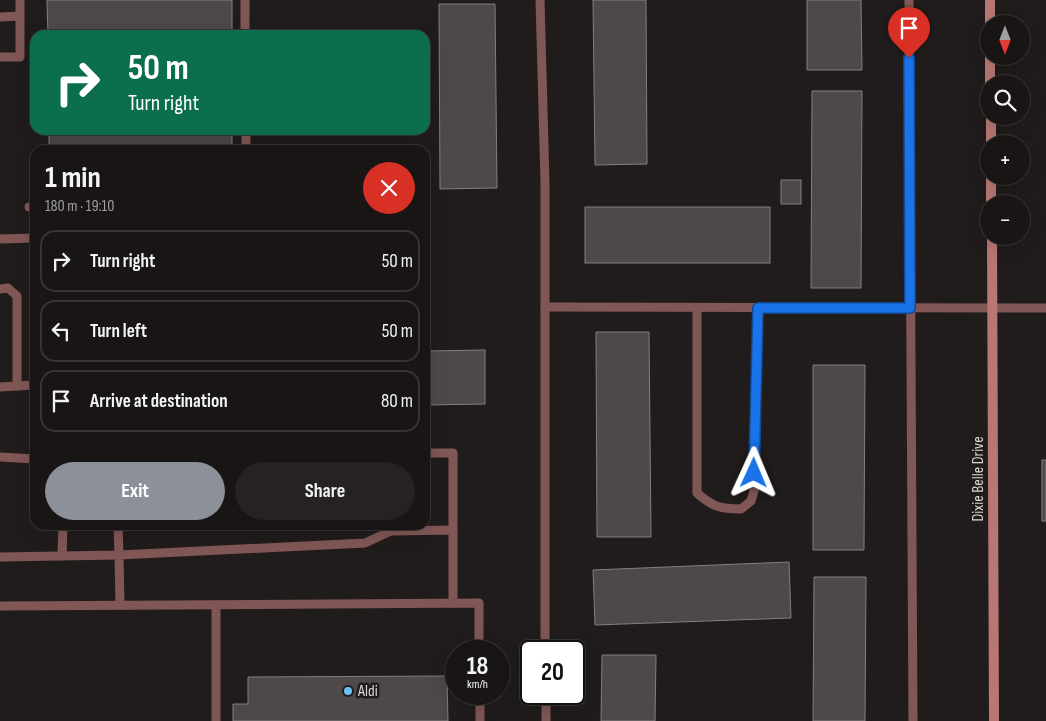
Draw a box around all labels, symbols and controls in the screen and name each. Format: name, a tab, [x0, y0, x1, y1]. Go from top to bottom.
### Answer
pin	[888, 7, 930, 58]
icon: arrive	[895, 14, 923, 42]
north arrow	[980, 15, 1030, 65]
map controls	[980, 15, 1030, 245]
text: 50 m	[128, 47, 189, 90]
icon: right	[45, 50, 110, 115]
button: search	[980, 75, 1030, 125]
text: Turn right	[128, 90, 199, 117]
button: +	[980, 135, 1030, 185]
text: 1 min	[45, 160, 101, 196]
button: close	[363, 162, 415, 214]
button: −	[980, 195, 1030, 245]
text: 180 m · 19:10	[45, 197, 114, 216]
icon: right	[47, 247, 75, 275]
text: Turn right	[90, 250, 155, 273]
text: 50 m	[382, 250, 413, 273]
icon: left	[47, 317, 75, 345]
text: Turn left	[90, 320, 147, 343]
text: 50 m	[382, 320, 413, 343]
icon: arrive	[47, 387, 75, 415]
text: Arrive at destination	[90, 390, 228, 413]
text: 80 m	[381, 390, 413, 413]
street label: Dixie Belle Drive	[969, 436, 988, 522]
position arrow	[727, 446, 779, 498]
button: Exit	[45, 462, 225, 520]
button: Share	[235, 462, 415, 520]
speed limit sign: 20	[520, 640, 585, 705]
text: 18	[467, 651, 488, 682]
text: km/h	[467, 677, 488, 692]
place label: Aldi	[357, 682, 378, 701]
marker: Aldi	[342, 685, 354, 697]

